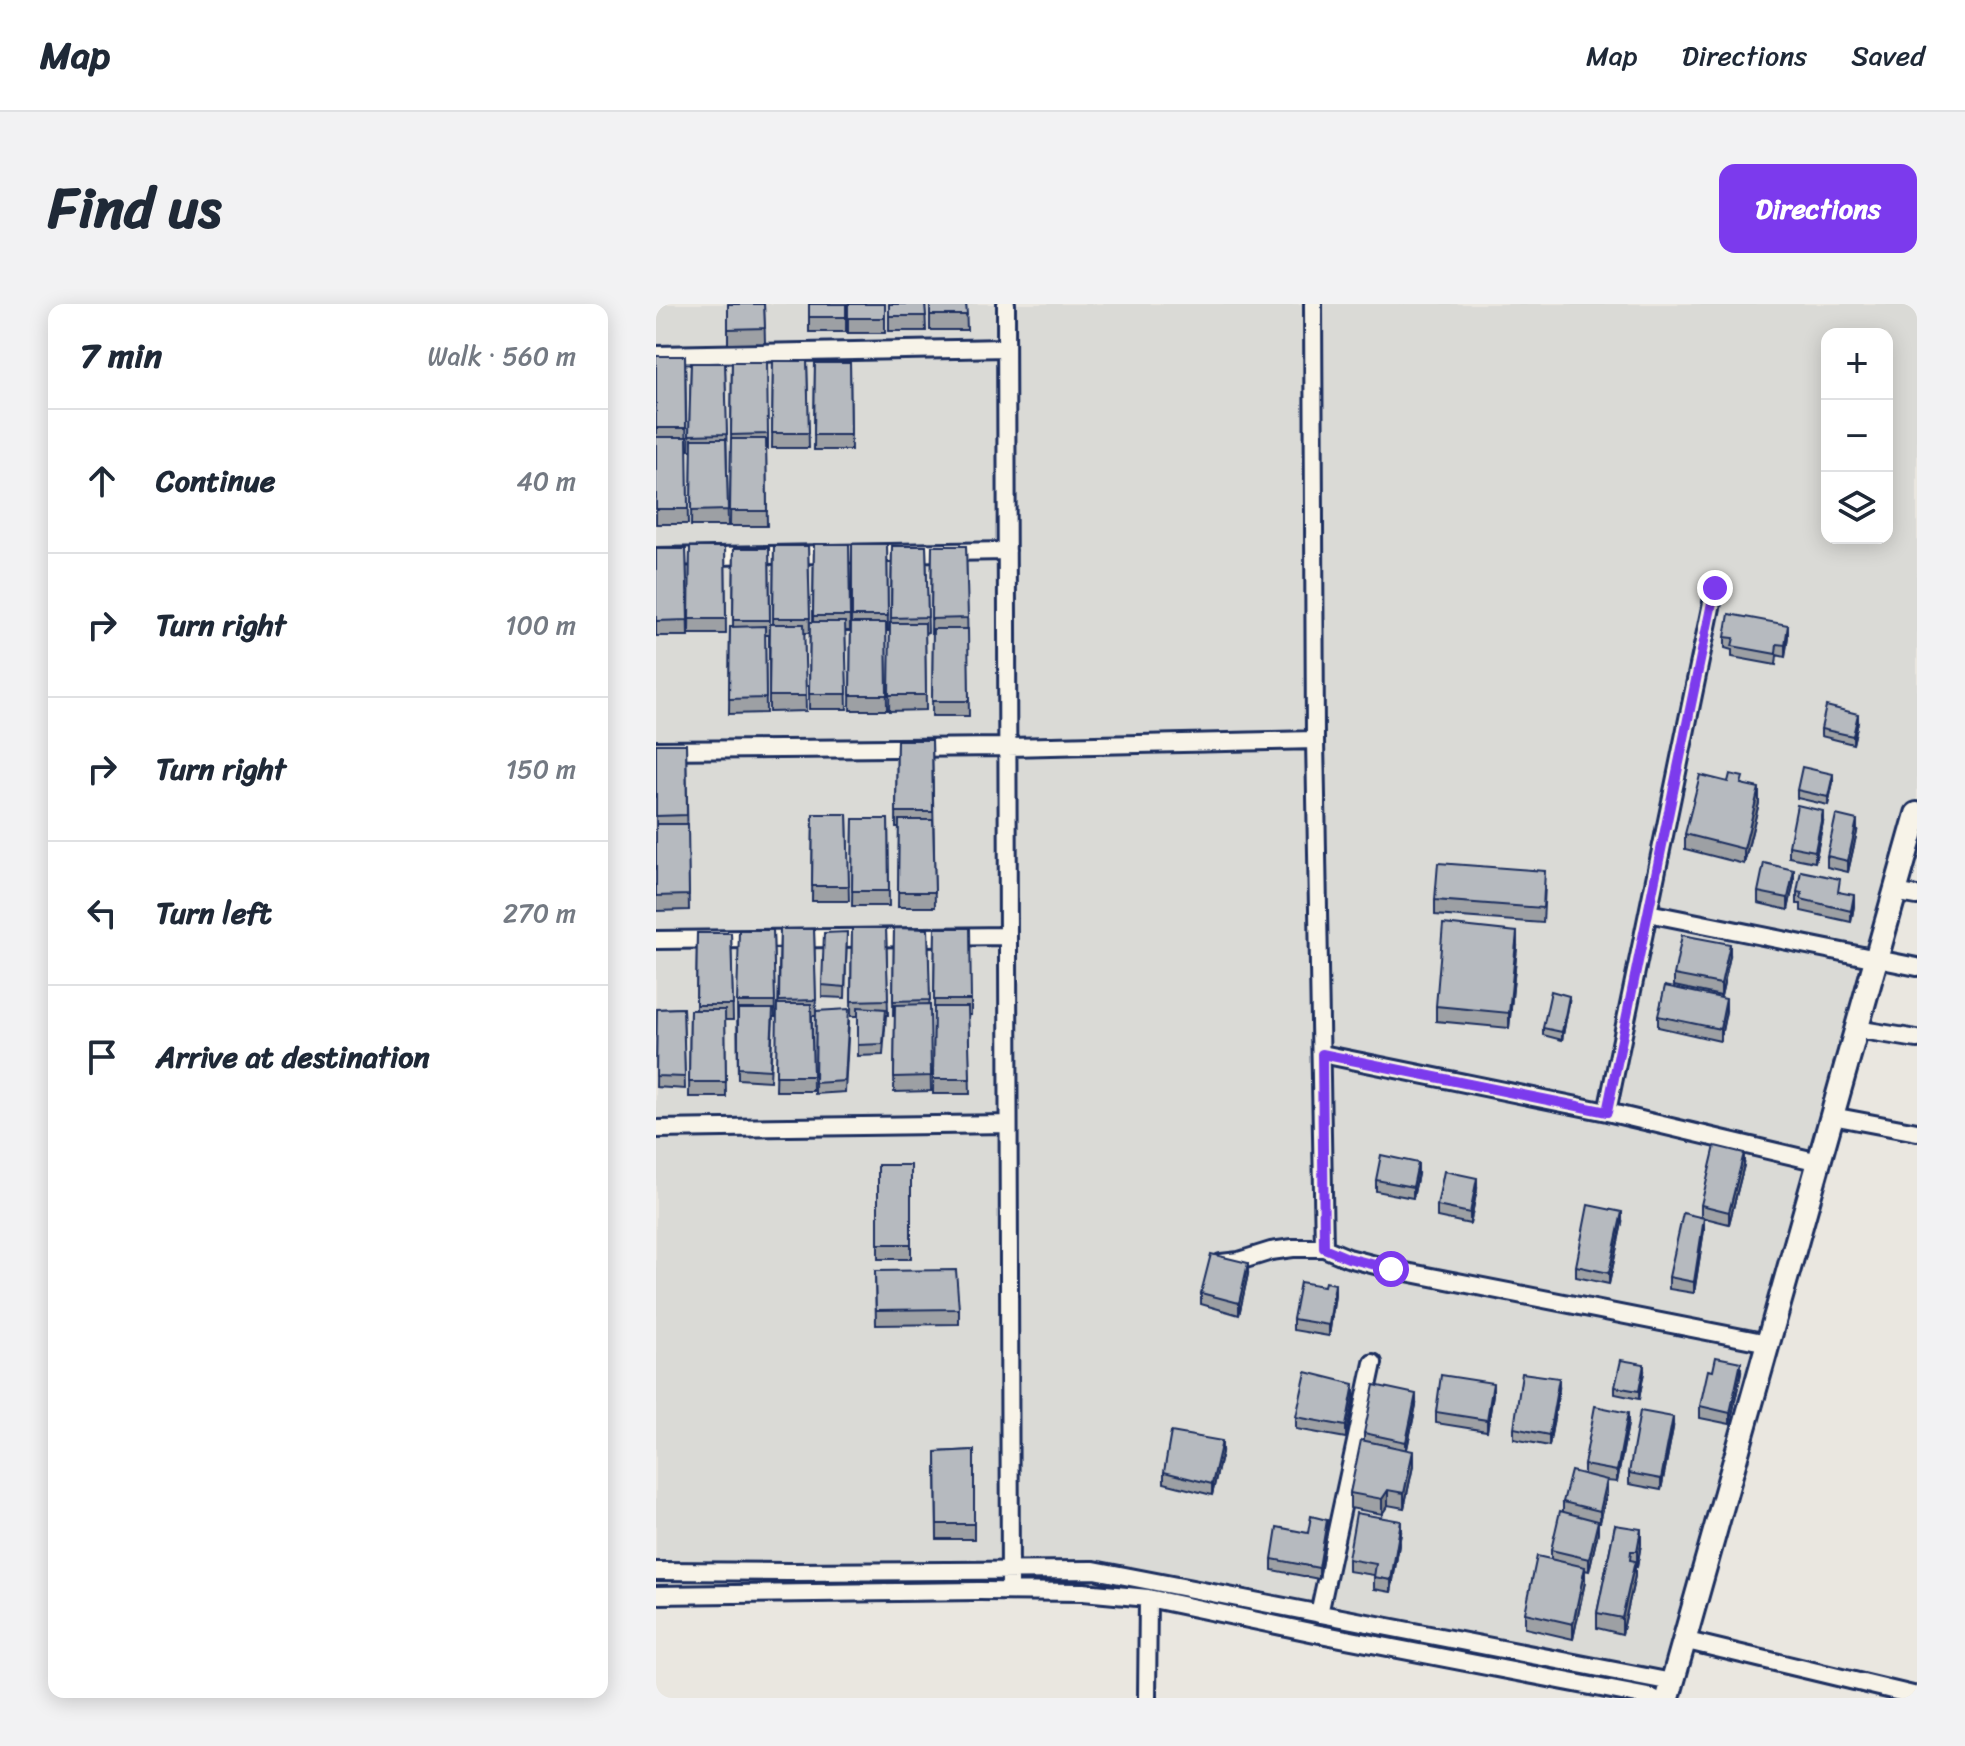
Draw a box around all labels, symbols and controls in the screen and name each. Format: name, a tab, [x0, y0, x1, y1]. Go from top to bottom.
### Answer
text: Map	[40, 22, 110, 89]
text: Map	[1586, 31, 1638, 80]
text: Directions	[1682, 31, 1807, 80]
text: Saved	[1851, 31, 1925, 80]
text: Find us	[48, 159, 221, 258]
button: Directions	[1719, 164, 1917, 253]
text: 7 min	[80, 326, 162, 386]
map controls	[1821, 328, 1893, 544]
button: +	[1821, 328, 1893, 400]
text: Walk · 560 m	[427, 333, 576, 379]
button: −	[1821, 400, 1893, 472]
text: Continue	[156, 454, 275, 508]
text: 40 m	[517, 458, 576, 504]
icon: ahead	[80, 459, 124, 503]
button: layers	[1821, 472, 1893, 544]
route end	[1697, 570, 1733, 606]
text: Turn right	[156, 598, 286, 652]
text: 100 m	[505, 602, 576, 648]
icon: right	[80, 603, 124, 647]
text: Turn right	[156, 742, 286, 796]
text: 150 m	[506, 746, 576, 792]
icon: right	[80, 747, 124, 791]
text: Turn left	[156, 886, 272, 940]
text: 270 m	[503, 890, 576, 936]
icon: left	[80, 891, 124, 935]
text: Arrive at destination	[156, 1030, 430, 1084]
icon: arrive	[80, 1035, 124, 1079]
route start	[1373, 1251, 1409, 1287]

